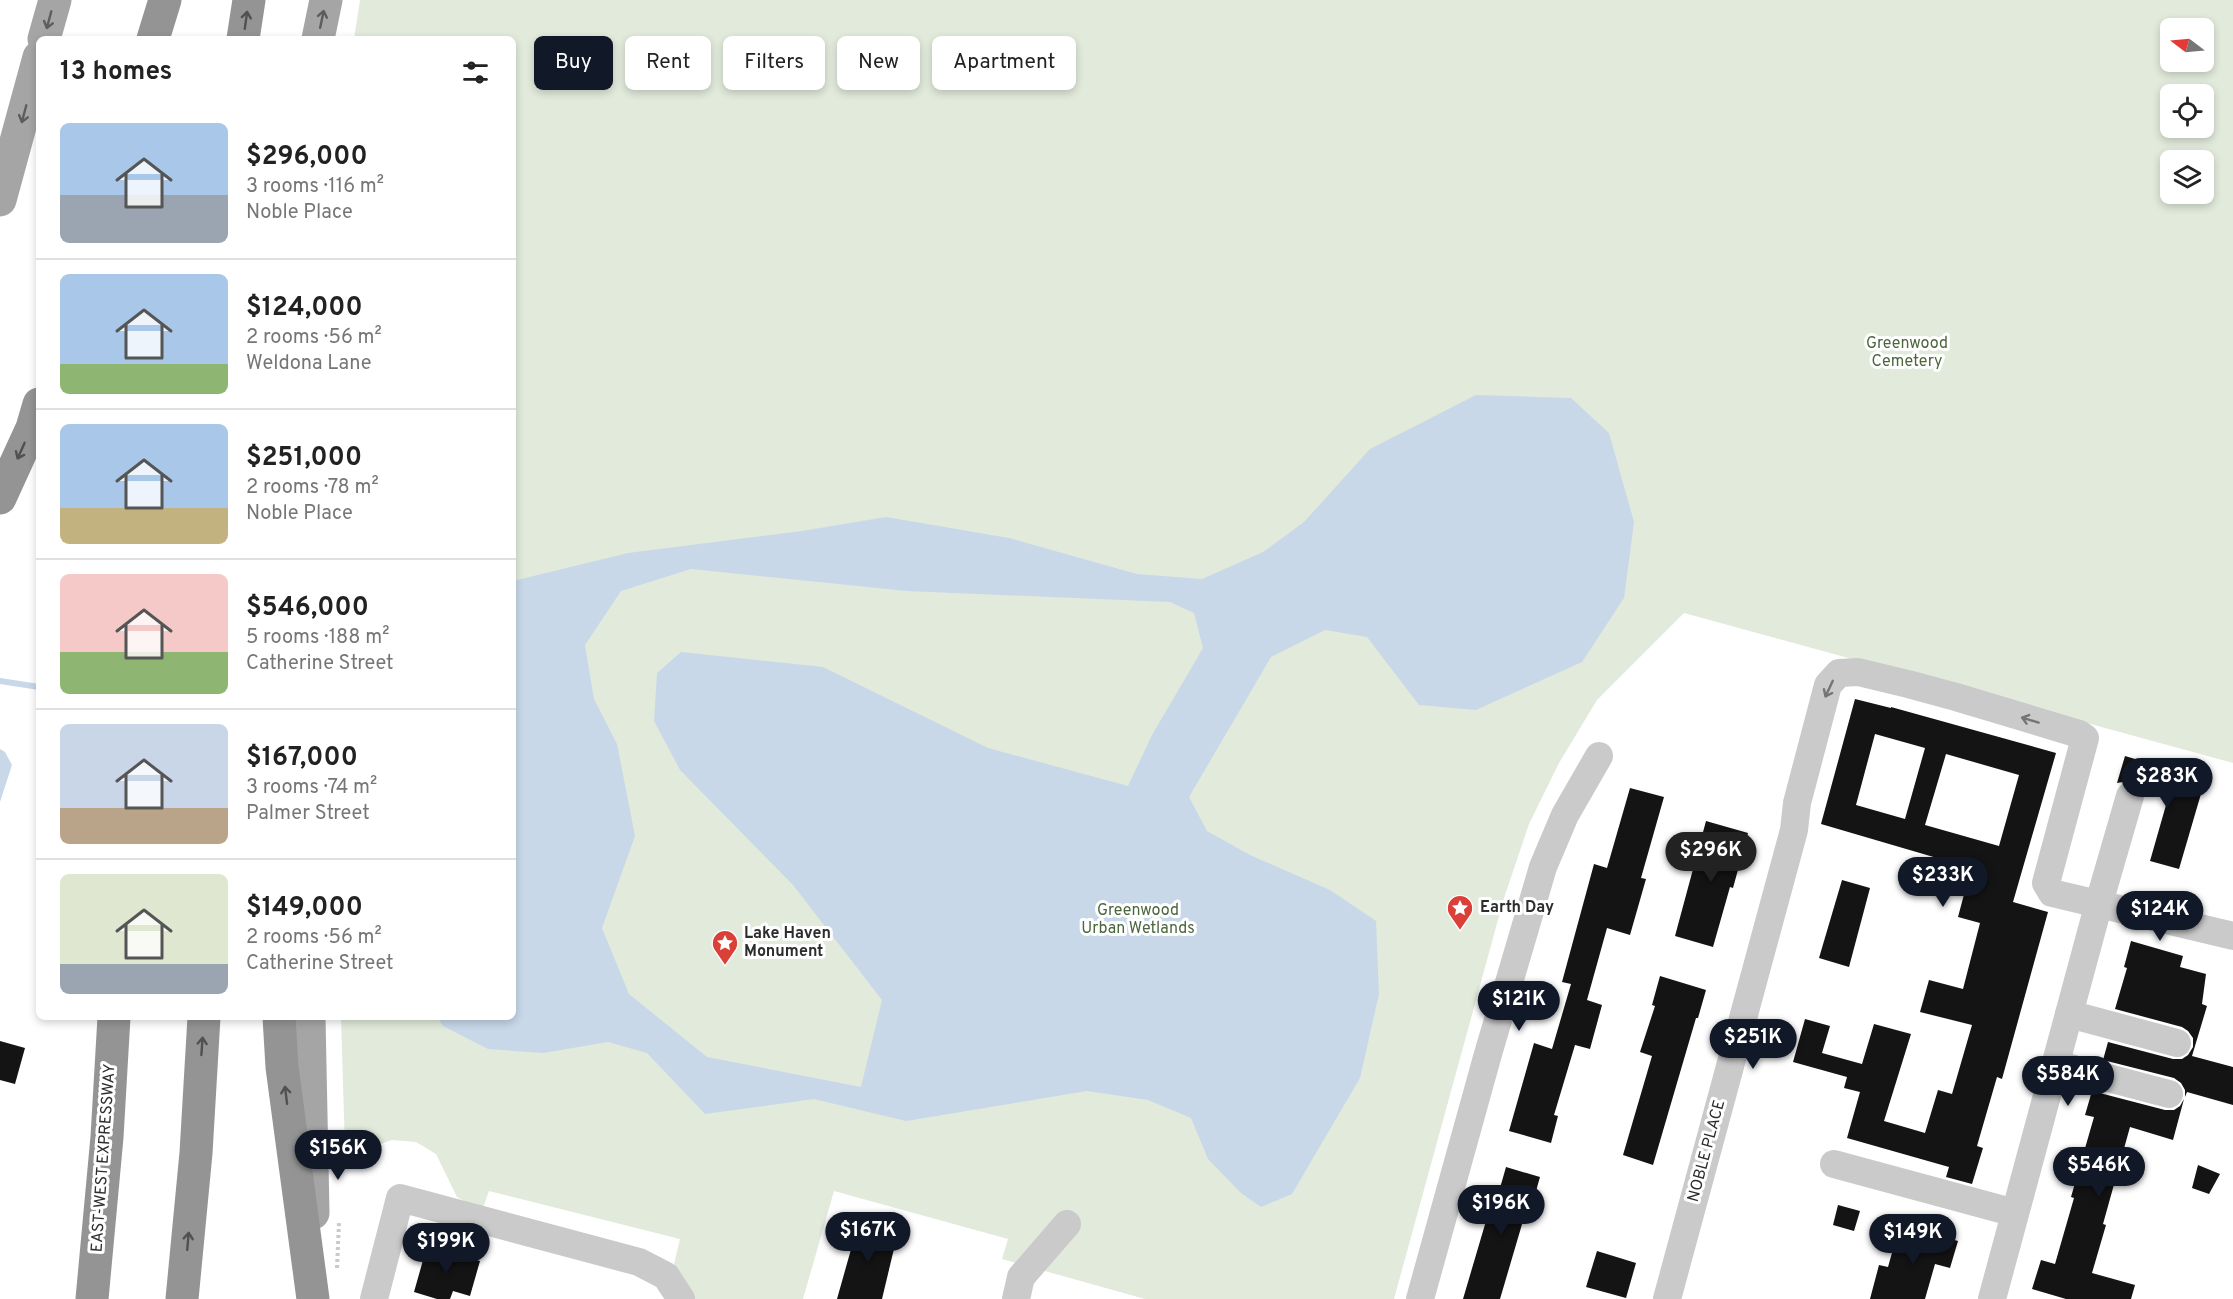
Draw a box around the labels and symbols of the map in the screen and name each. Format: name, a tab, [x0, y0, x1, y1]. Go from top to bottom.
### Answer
one-way arrow	[43, 10, 55, 29]
one-way arrow	[241, 10, 252, 30]
one-way arrow	[317, 10, 328, 30]
north arrow	[2160, 18, 2214, 72]
one-way arrow	[17, 104, 29, 123]
park label: Greenwood Cemetery	[1866, 334, 1948, 372]
one-way arrow	[15, 442, 26, 460]
one-way arrow	[1823, 679, 1835, 697]
one-way arrow	[2021, 713, 2040, 724]
pin: $283K	[2125, 758, 2209, 809]
pin: $296K	[1669, 832, 1753, 883]
pin: $233K	[1901, 857, 1985, 908]
pin: $124K	[2118, 891, 2202, 942]
place icon: Earth Day	[1445, 893, 1475, 931]
place label: Earth Day	[1480, 898, 1554, 918]
park label: Greenwood Urban Wetlands	[1081, 901, 1195, 939]
place label: Lake Haven Monument	[744, 924, 831, 962]
place icon: Lake Haven Monument	[710, 928, 740, 966]
pin: $121K	[1477, 981, 1561, 1032]
pin: $251K	[1711, 1019, 1795, 1070]
one-way arrow	[197, 1037, 208, 1057]
pin: $584K	[2026, 1056, 2110, 1107]
street label: EAST-WEST EXPRESSWAY	[87, 1063, 121, 1253]
one-way arrow	[280, 1086, 291, 1106]
street label: NOBLE PLACE	[1684, 1098, 1730, 1204]
pin: $156K	[296, 1130, 380, 1181]
pin: $546K	[2057, 1147, 2141, 1198]
pin: $196K	[1459, 1185, 1543, 1236]
pin: $167K	[826, 1212, 910, 1263]
pin: $149K	[1871, 1214, 1955, 1265]
pin: $199K	[404, 1223, 488, 1274]
one-way arrow	[183, 1231, 194, 1251]

